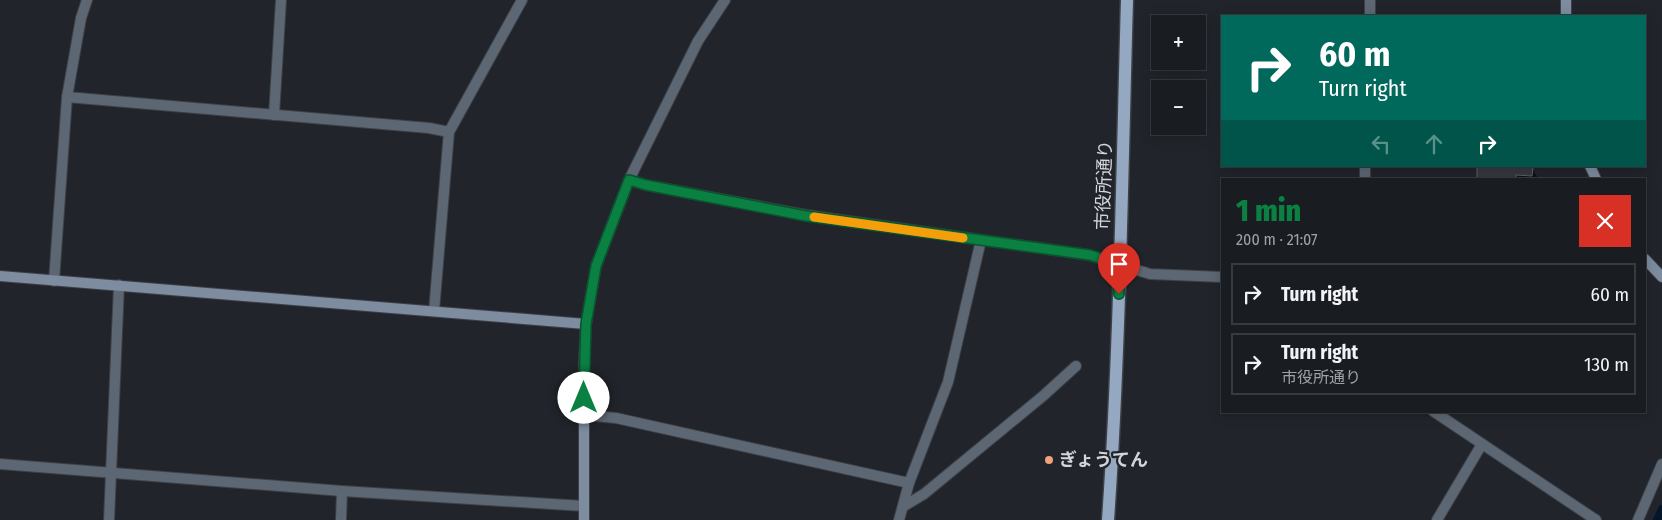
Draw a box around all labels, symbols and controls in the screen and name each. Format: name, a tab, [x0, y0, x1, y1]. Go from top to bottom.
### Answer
map controls	[1151, 15, 1206, 135]
button: +	[1151, 15, 1206, 70]
text: 60 m	[1319, 33, 1390, 75]
icon: right	[1236, 35, 1301, 100]
text: Turn right	[1319, 75, 1407, 102]
button: −	[1151, 80, 1206, 135]
icon: left	[1367, 130, 1395, 158]
icon: ahead	[1420, 130, 1448, 158]
icon: right	[1473, 130, 1501, 158]
street label: 市役所通り	[1091, 140, 1117, 230]
text: 1 min	[1236, 193, 1301, 229]
button: close	[1579, 195, 1631, 247]
text: 200 m · 21:07	[1236, 230, 1318, 249]
pin	[1098, 243, 1140, 294]
icon: arrive	[1105, 250, 1133, 278]
icon: right	[1238, 280, 1266, 308]
text: Turn right	[1281, 283, 1358, 306]
text: 60 m	[1591, 283, 1629, 306]
text: Turn right	[1281, 341, 1358, 364]
icon: right	[1238, 350, 1266, 378]
text: 130 m	[1584, 353, 1629, 376]
text: 市役所通り	[1281, 368, 1361, 387]
position arrow	[557, 371, 609, 423]
place label: ぎょうてん	[1059, 449, 1148, 471]
marker: ぎょうてん	[1043, 454, 1055, 466]

